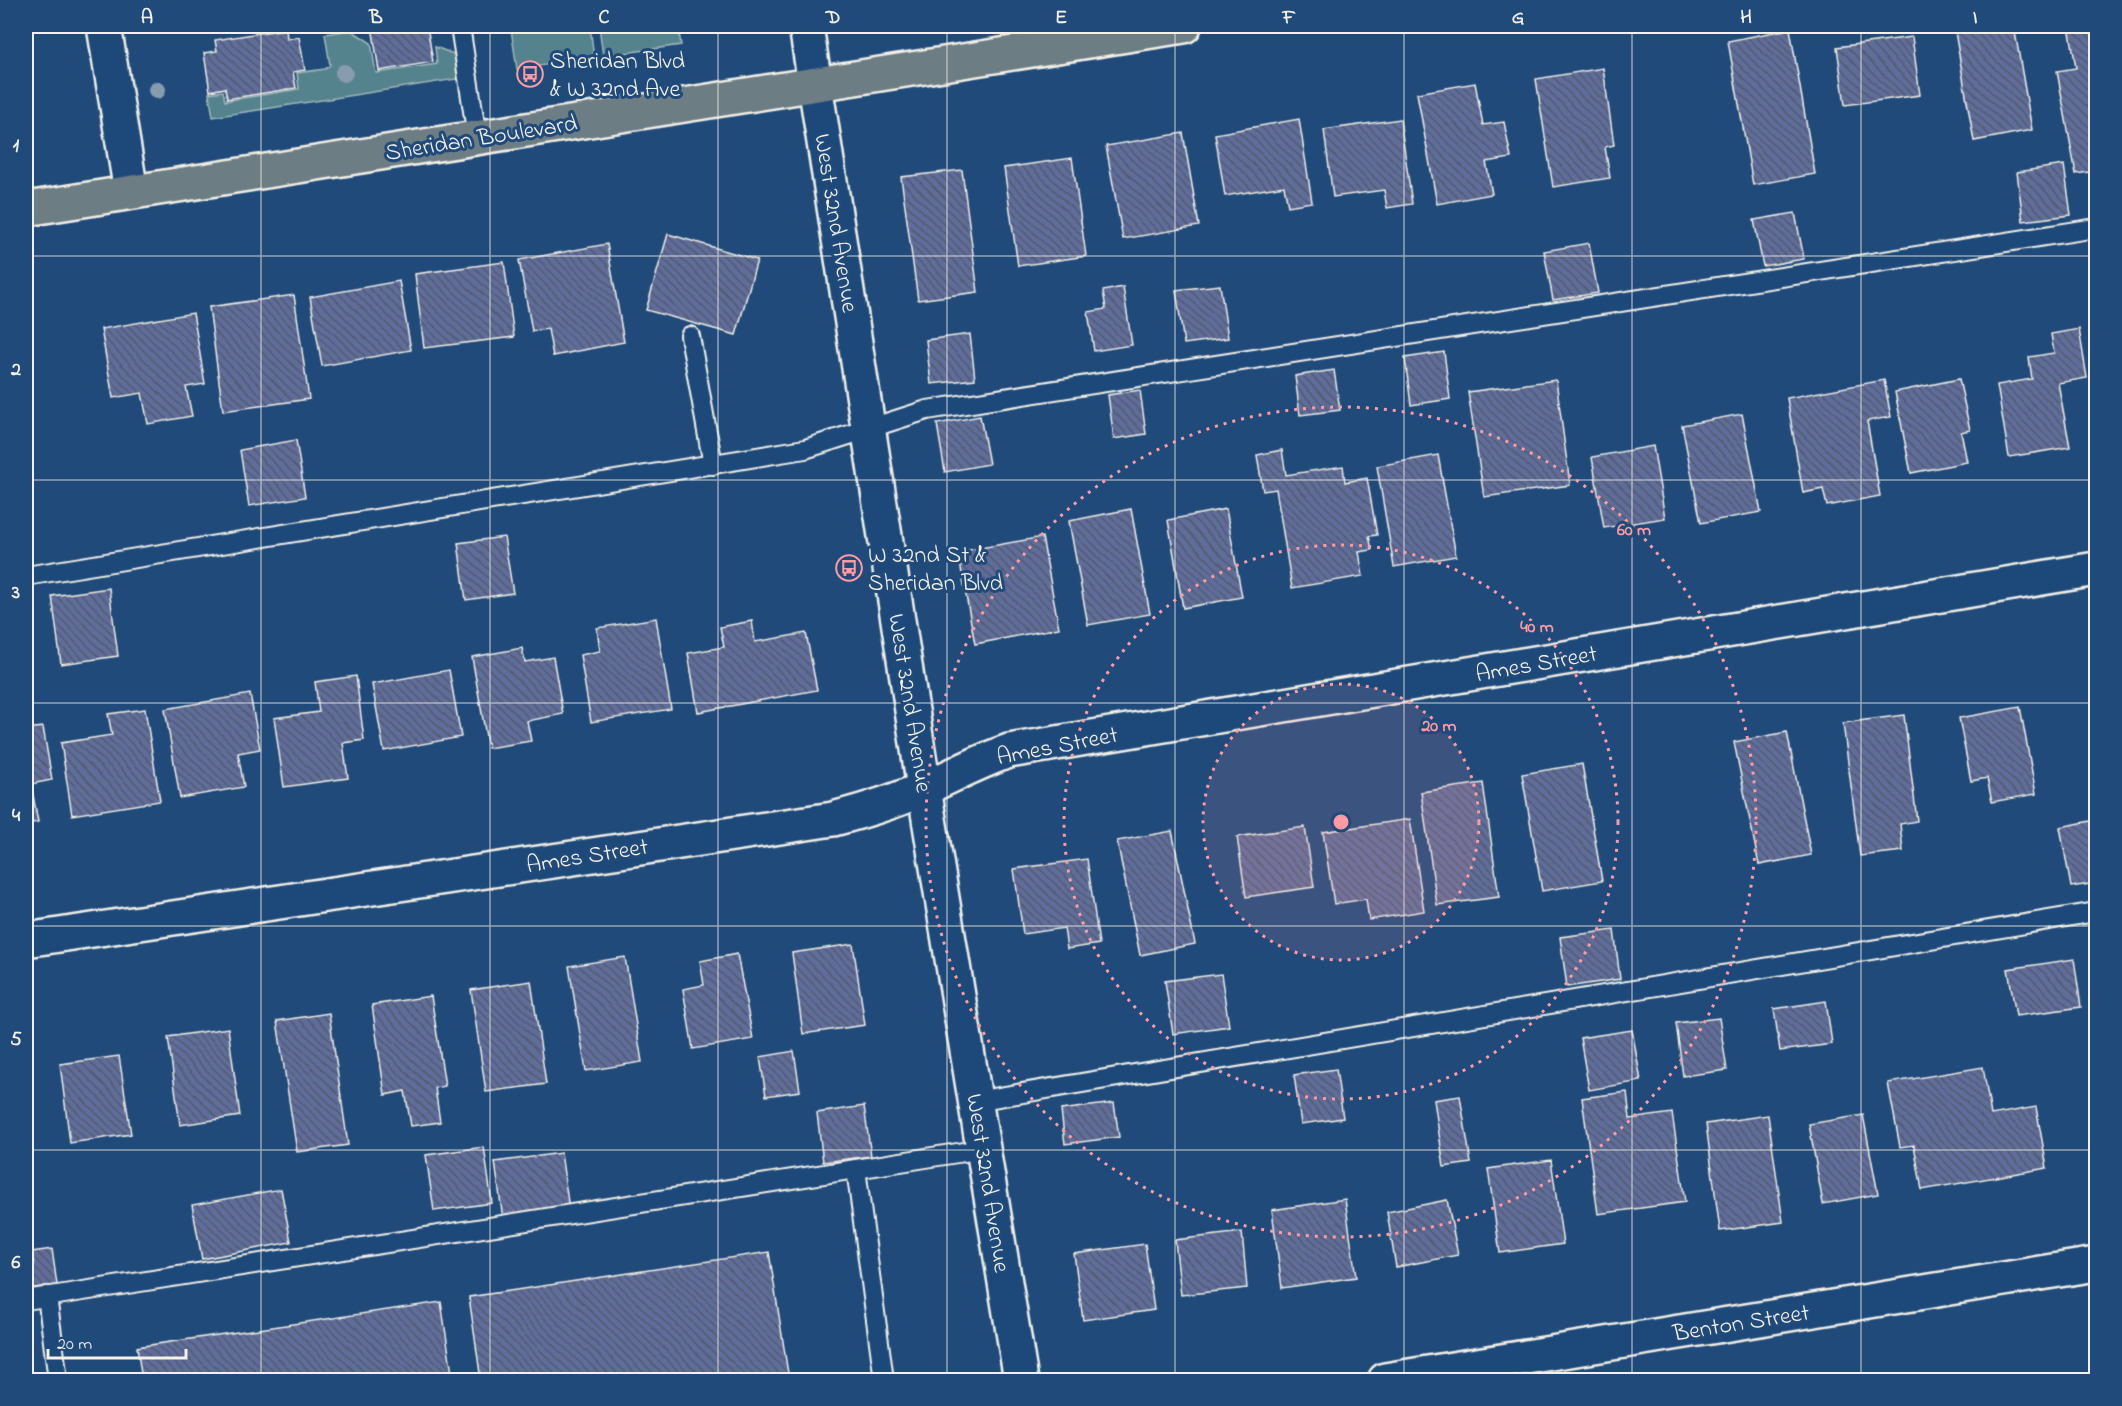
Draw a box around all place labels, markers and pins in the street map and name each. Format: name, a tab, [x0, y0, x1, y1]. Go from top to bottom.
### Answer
place label: Sheridan Blvd & W 32nd Ave	[550, 45, 686, 108]
bus stop icon: Sheridan Blvd & W 32nd Ave	[515, 59, 545, 89]
place label: W 32nd St & Sheridan Blvd	[868, 539, 1004, 602]
bus stop icon: W 32nd St & Sheridan Blvd	[834, 553, 864, 583]
centre of rings	[1331, 812, 1351, 832]

